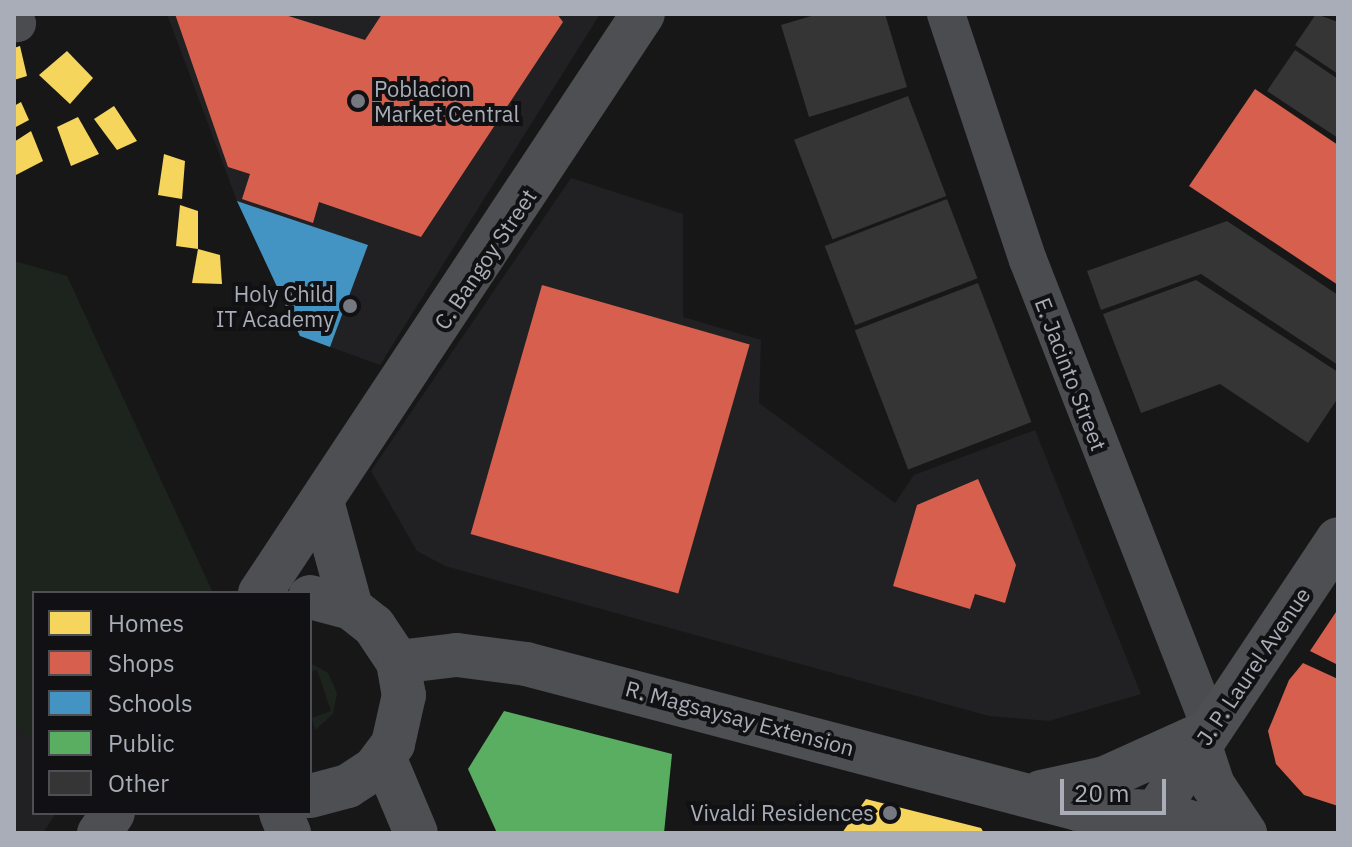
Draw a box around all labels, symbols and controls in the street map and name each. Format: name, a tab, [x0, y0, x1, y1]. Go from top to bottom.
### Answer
place label: Poblacion Market Central	[374, 75, 520, 126]
marker: Poblacion Market Central	[349, 92, 367, 110]
street label: C. Bangoy Street	[428, 184, 542, 334]
place label: Holy Child IT Academy	[216, 280, 334, 332]
street label: E. Jacinto Street	[1030, 294, 1112, 454]
marker: Holy Child IT Academy	[341, 297, 359, 315]
street label: J. P. Laurel Avenue	[1191, 582, 1315, 750]
legend	[32, 591, 312, 815]
text: Homes	[108, 607, 184, 639]
text: Shops	[108, 647, 175, 679]
street label: R. Magsaysay Extension	[623, 675, 857, 761]
text: Schools	[108, 687, 193, 719]
text: Public	[108, 727, 175, 759]
scale bar	[1064, 763, 1170, 813]
text: Other	[108, 767, 169, 799]
text: 20 m	[1074, 777, 1129, 809]
place label: Vivaldi Residences	[690, 800, 874, 826]
marker: Vivaldi Residences	[881, 804, 899, 822]

